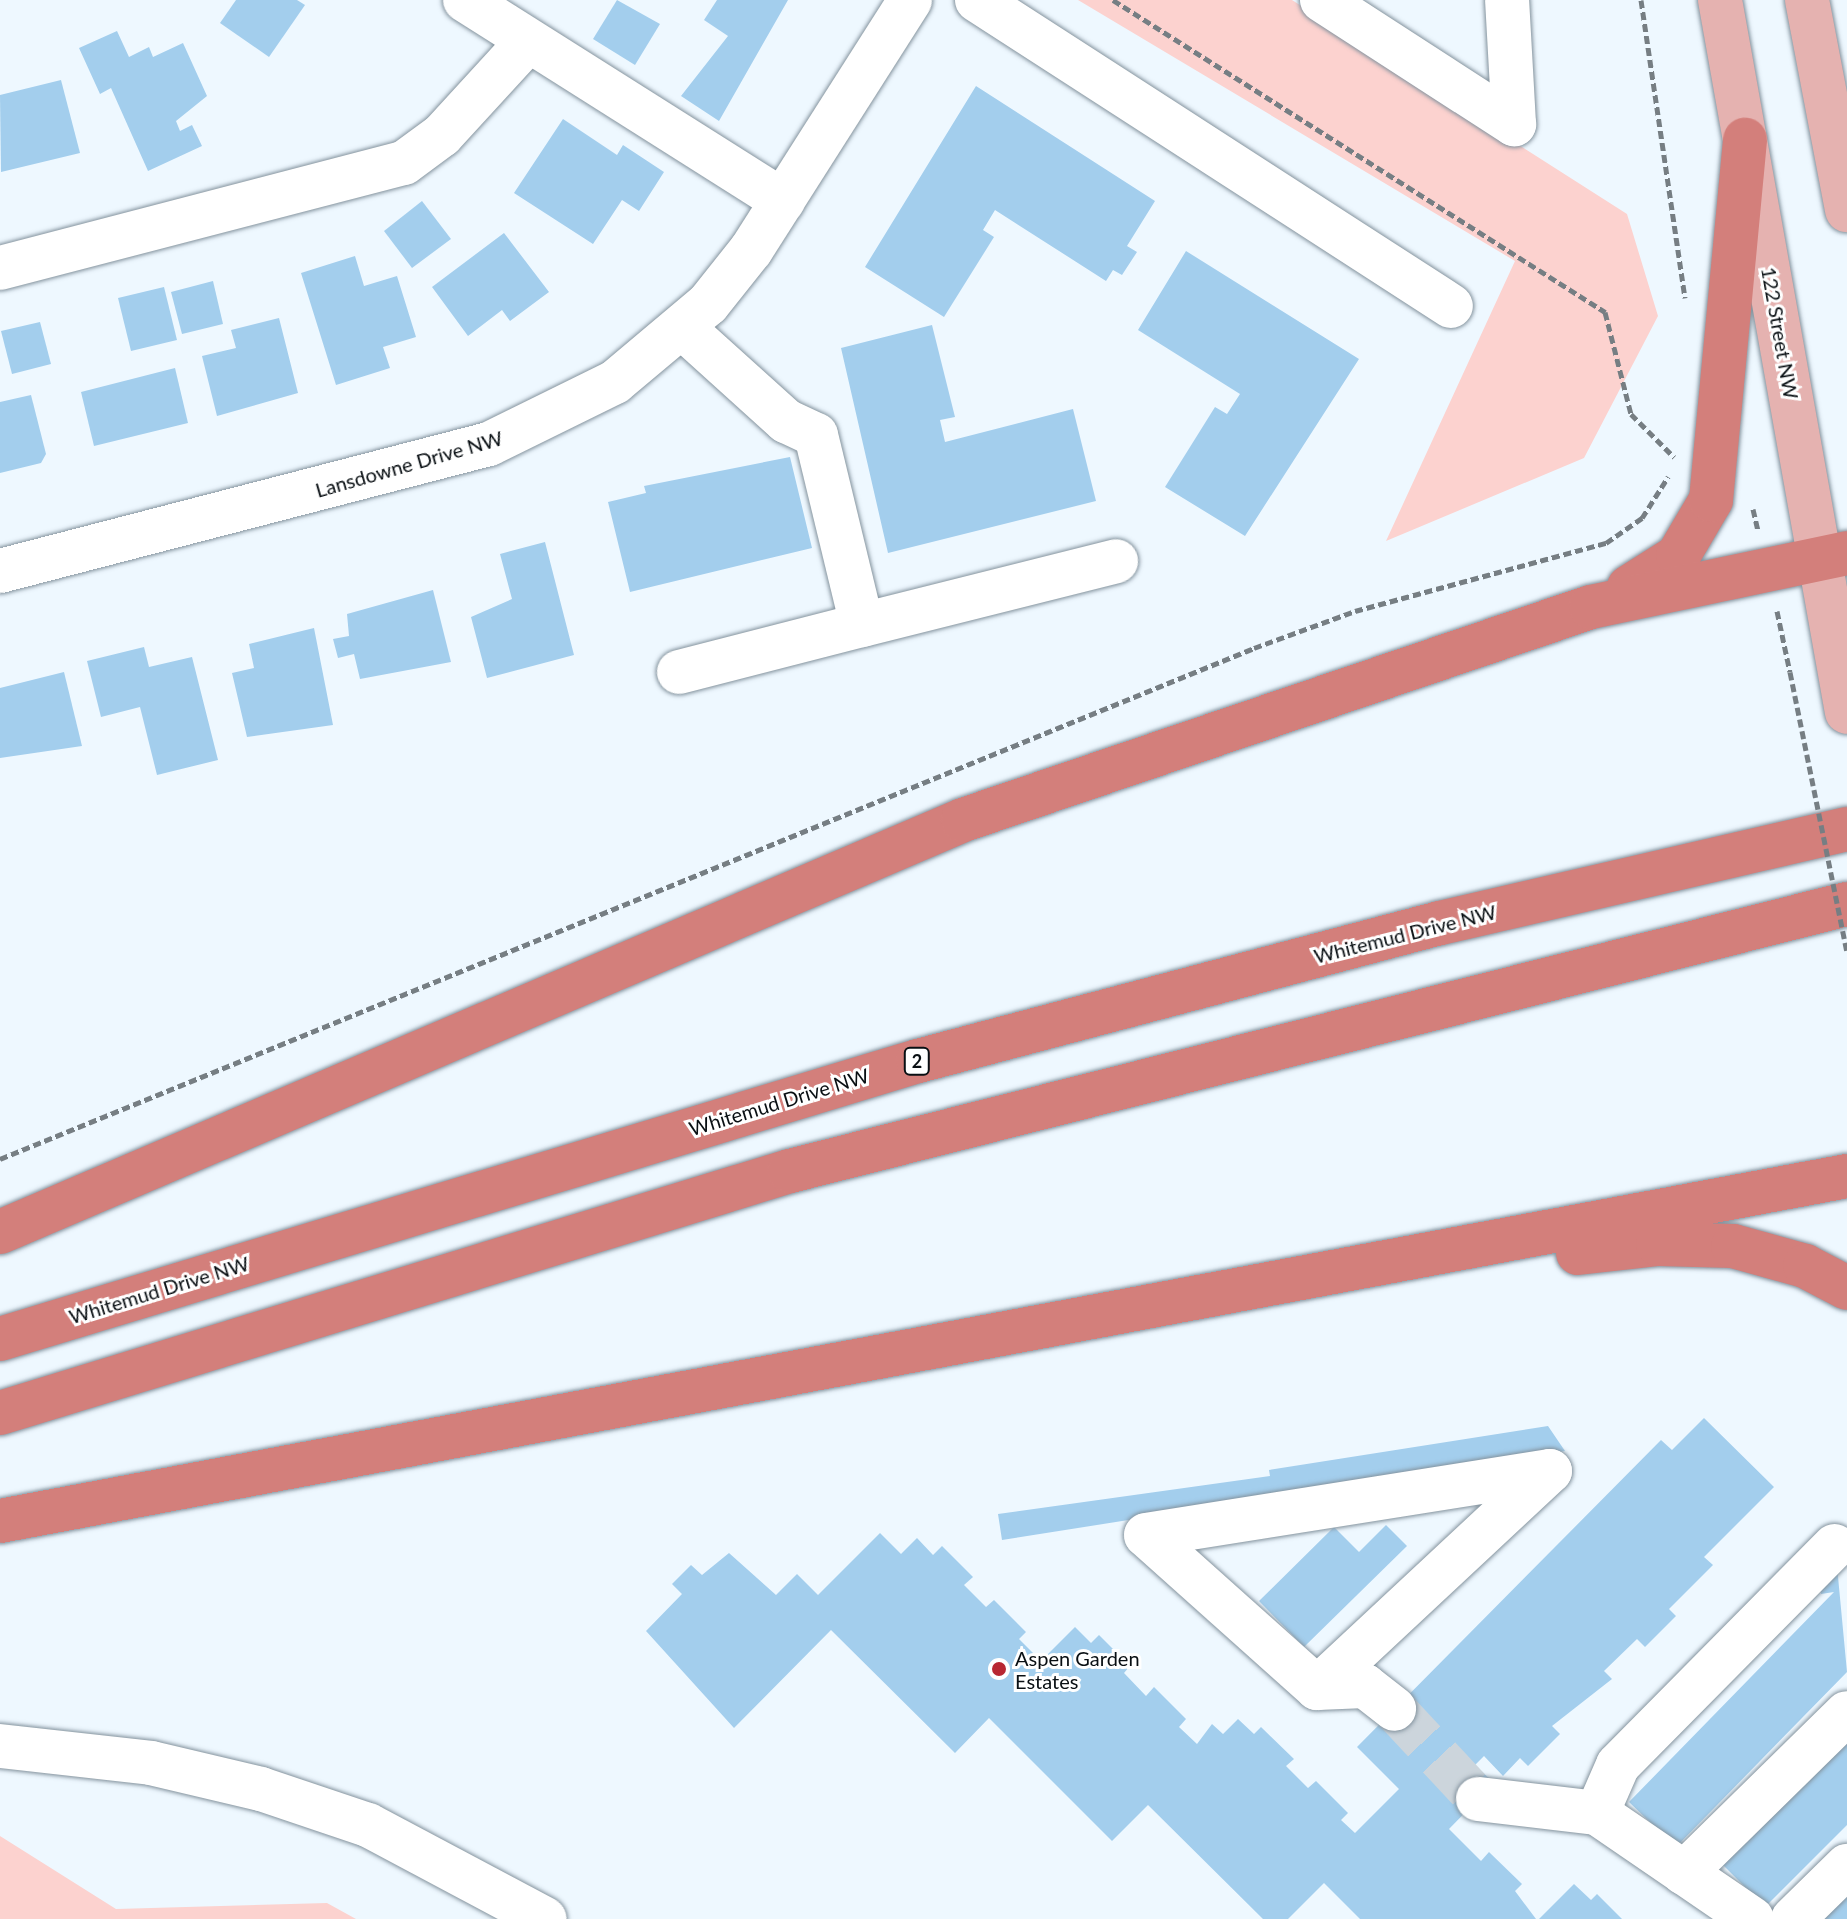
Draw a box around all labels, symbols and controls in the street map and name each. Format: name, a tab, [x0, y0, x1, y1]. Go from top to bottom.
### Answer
street label: 122 Street NW	[1757, 265, 1803, 401]
street label: Lansdowne Drive NW	[313, 426, 505, 502]
street label: Whitemud Drive NW	[1311, 900, 1499, 968]
road number: 2	[903, 1047, 931, 1075]
street label: Whitemud Drive NW	[686, 1063, 872, 1141]
street label: Whitemud Drive NW	[66, 1251, 252, 1329]
place label: Aspen Garden Estates	[1015, 1646, 1140, 1693]
marker: Aspen Garden Estates	[990, 1660, 1008, 1678]

